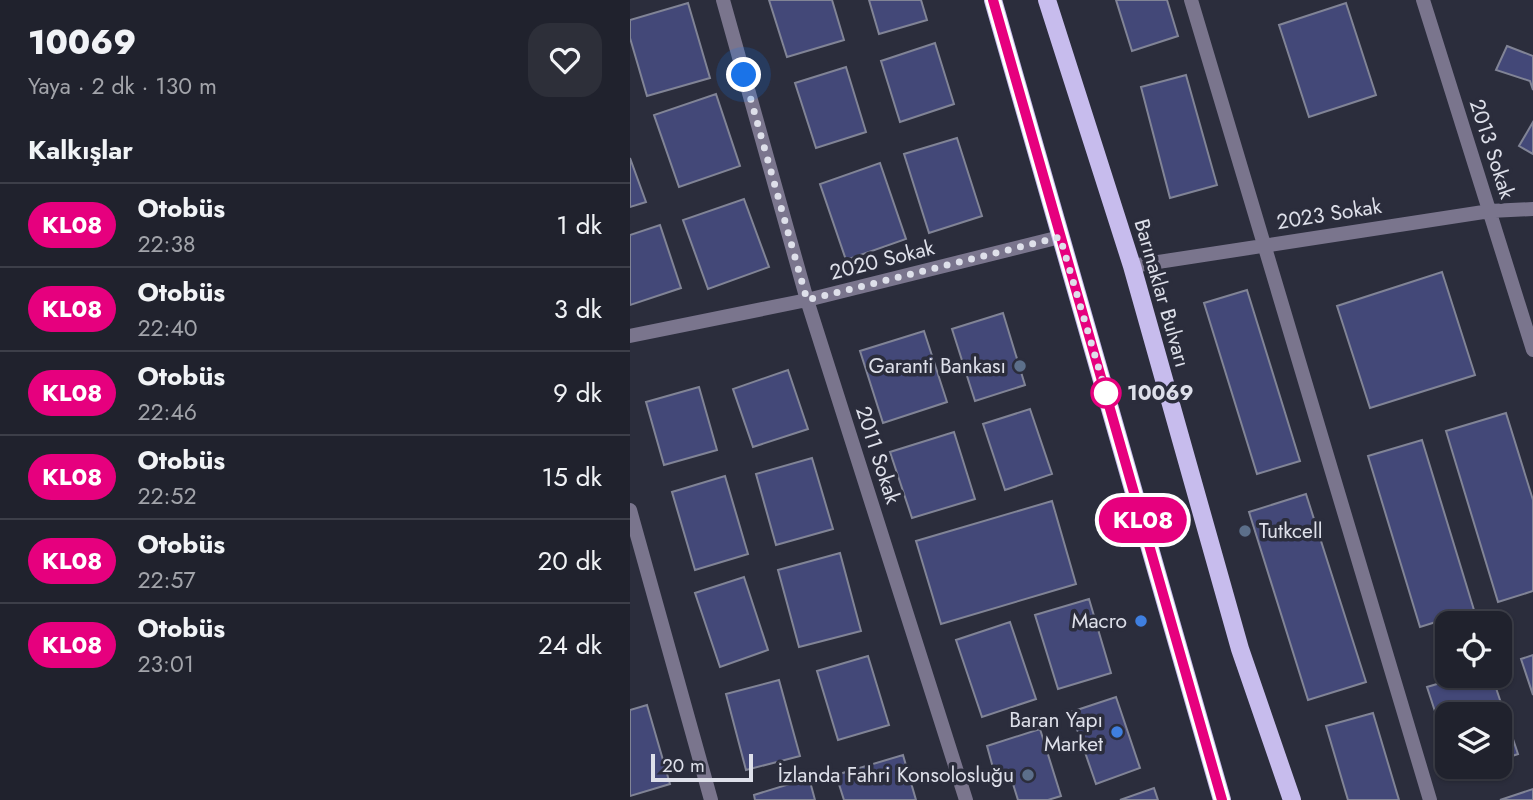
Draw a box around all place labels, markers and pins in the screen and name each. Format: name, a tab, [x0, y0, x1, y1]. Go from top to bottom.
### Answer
place label: Garanti Bankası	[868, 351, 1006, 381]
marker: Garanti Bankası	[1012, 358, 1028, 374]
marker: 10069	[1091, 378, 1121, 408]
place label: 10069	[1127, 378, 1194, 408]
place label: Tutkcell	[1259, 516, 1323, 546]
marker: Tutkcell	[1237, 523, 1253, 539]
place label: Macro	[1071, 606, 1127, 636]
marker: Macro	[1133, 613, 1149, 629]
place label: Baran Yapı Market	[1009, 705, 1103, 759]
marker: Baran Yapı Market	[1109, 724, 1125, 740]
place label: İzlanda Fahri Konsolosluğu	[778, 760, 1014, 790]
marker: İzlanda Fahri Konsolosluğu	[1020, 767, 1036, 783]

